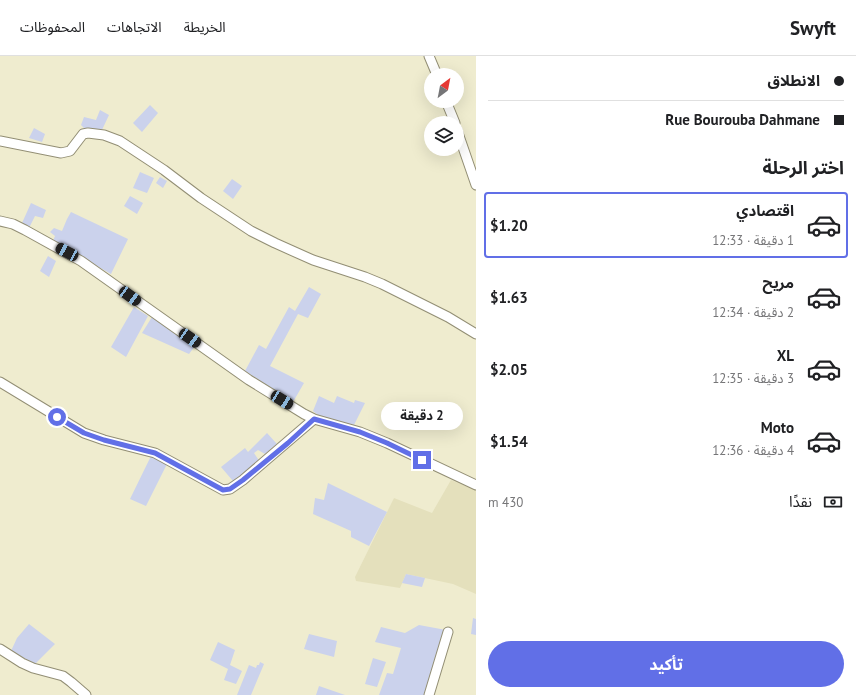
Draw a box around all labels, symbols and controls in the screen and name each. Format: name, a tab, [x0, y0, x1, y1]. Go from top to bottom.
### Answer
text: Swyft	[790, 16, 836, 40]
text: المحفوظات	[20, 18, 85, 36]
text: الاتجاهات	[107, 18, 162, 36]
text: الخريطة	[184, 18, 226, 36]
north arrow	[424, 68, 464, 108]
map controls	[424, 68, 464, 156]
text: الانطلاق	[768, 71, 820, 90]
text: Rue Bourouba Dahmane	[665, 110, 820, 129]
button: layers	[424, 116, 464, 156]
text: اختر الرحلة	[763, 156, 844, 179]
text: اقتصادي	[736, 201, 794, 220]
icon: car	[806, 207, 842, 243]
text: $1.20	[490, 216, 528, 235]
text: 1 دقيقة · 12:33	[712, 232, 794, 249]
car	[54, 241, 80, 263]
text: مريح	[762, 273, 794, 292]
icon: car	[806, 279, 842, 315]
car	[117, 284, 143, 308]
text: $1.63	[490, 288, 528, 307]
text: 2 دقيقة · 12:34	[712, 304, 794, 321]
car	[177, 326, 203, 350]
text: XL	[777, 346, 794, 365]
icon: car	[806, 351, 842, 387]
text: $2.05	[490, 360, 528, 379]
text: 3 دقيقة · 12:35	[712, 370, 794, 387]
car	[269, 389, 295, 411]
callout: 2 دقيقة	[381, 402, 463, 430]
text: 2 دقيقة	[400, 407, 444, 424]
route start	[48, 408, 66, 426]
text: Moto	[761, 418, 794, 437]
icon: car	[806, 423, 842, 459]
text: $1.54	[490, 432, 528, 451]
text: 4 دقيقة · 12:36	[712, 442, 794, 459]
route end	[413, 451, 431, 469]
icon: cash	[822, 491, 844, 513]
text: نقدًا	[789, 492, 812, 511]
text: 430 m	[488, 494, 523, 511]
button: تأكيد	[488, 641, 844, 687]

